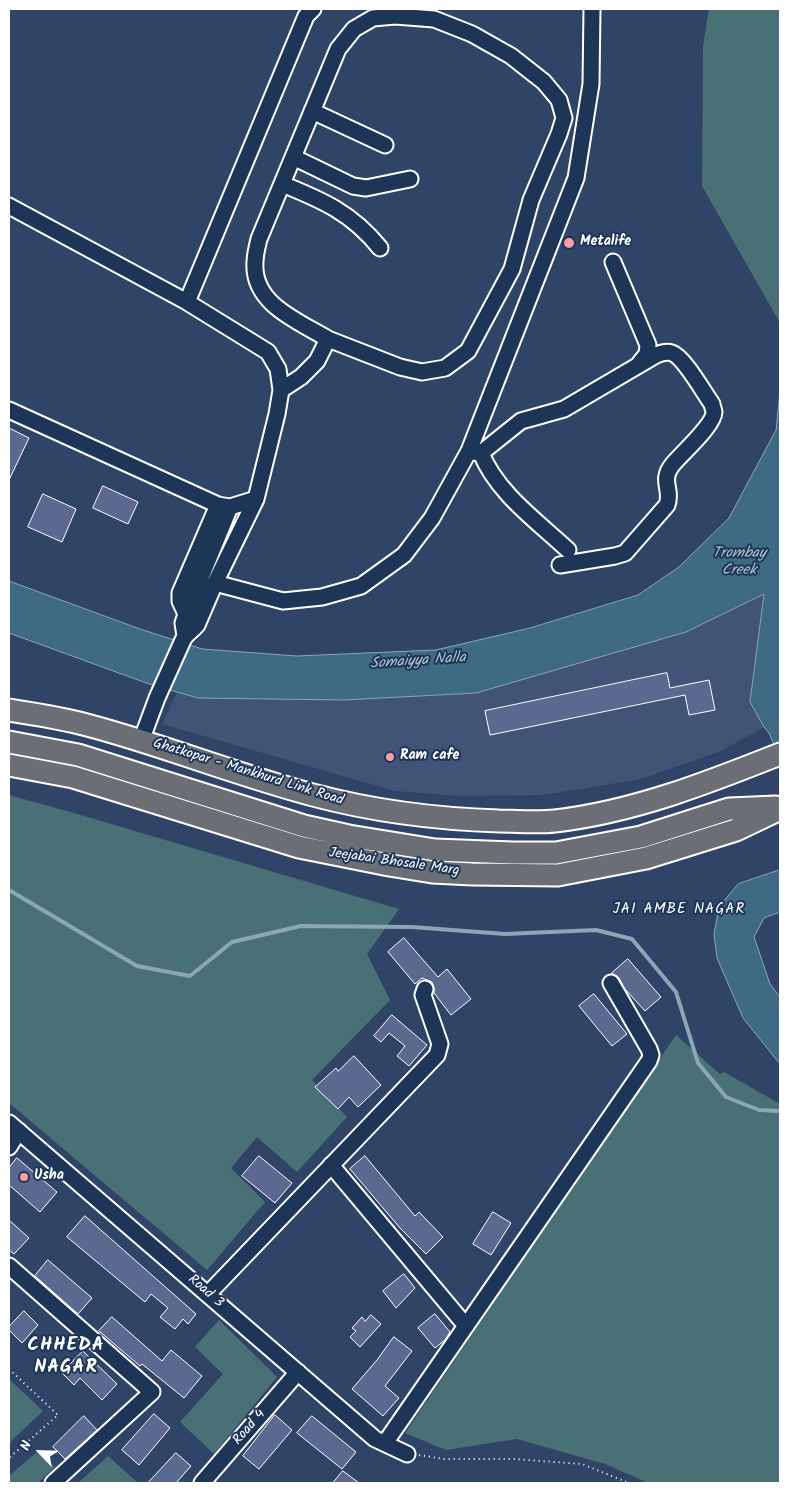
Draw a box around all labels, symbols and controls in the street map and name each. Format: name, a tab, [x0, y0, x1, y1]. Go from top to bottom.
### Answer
place label: Metalife	[580, 235, 631, 251]
marker: Metalife	[562, 236, 576, 250]
water label: Trombay Creek	[712, 545, 766, 580]
water label: Somaiyya Nalla	[369, 650, 467, 674]
street label: Ghatkopar - Mankhurd Link Road	[151, 736, 345, 810]
place label: Ram cafe	[400, 749, 459, 765]
marker: Ram cafe	[384, 751, 396, 763]
street label: Jeejabai Bhosale Marg	[328, 846, 460, 880]
district label: JAI AMBE NAGAR	[611, 901, 747, 919]
place label: Usha	[34, 1169, 64, 1185]
marker: Usha	[18, 1171, 30, 1183]
street label: Road 3	[184, 1272, 226, 1312]
district label: CHHEDA NAGAR	[26, 1336, 106, 1380]
street label: Road 4	[230, 1407, 270, 1449]
north arrow	[15, 1427, 65, 1477]
text: N	[14, 1437, 38, 1454]

